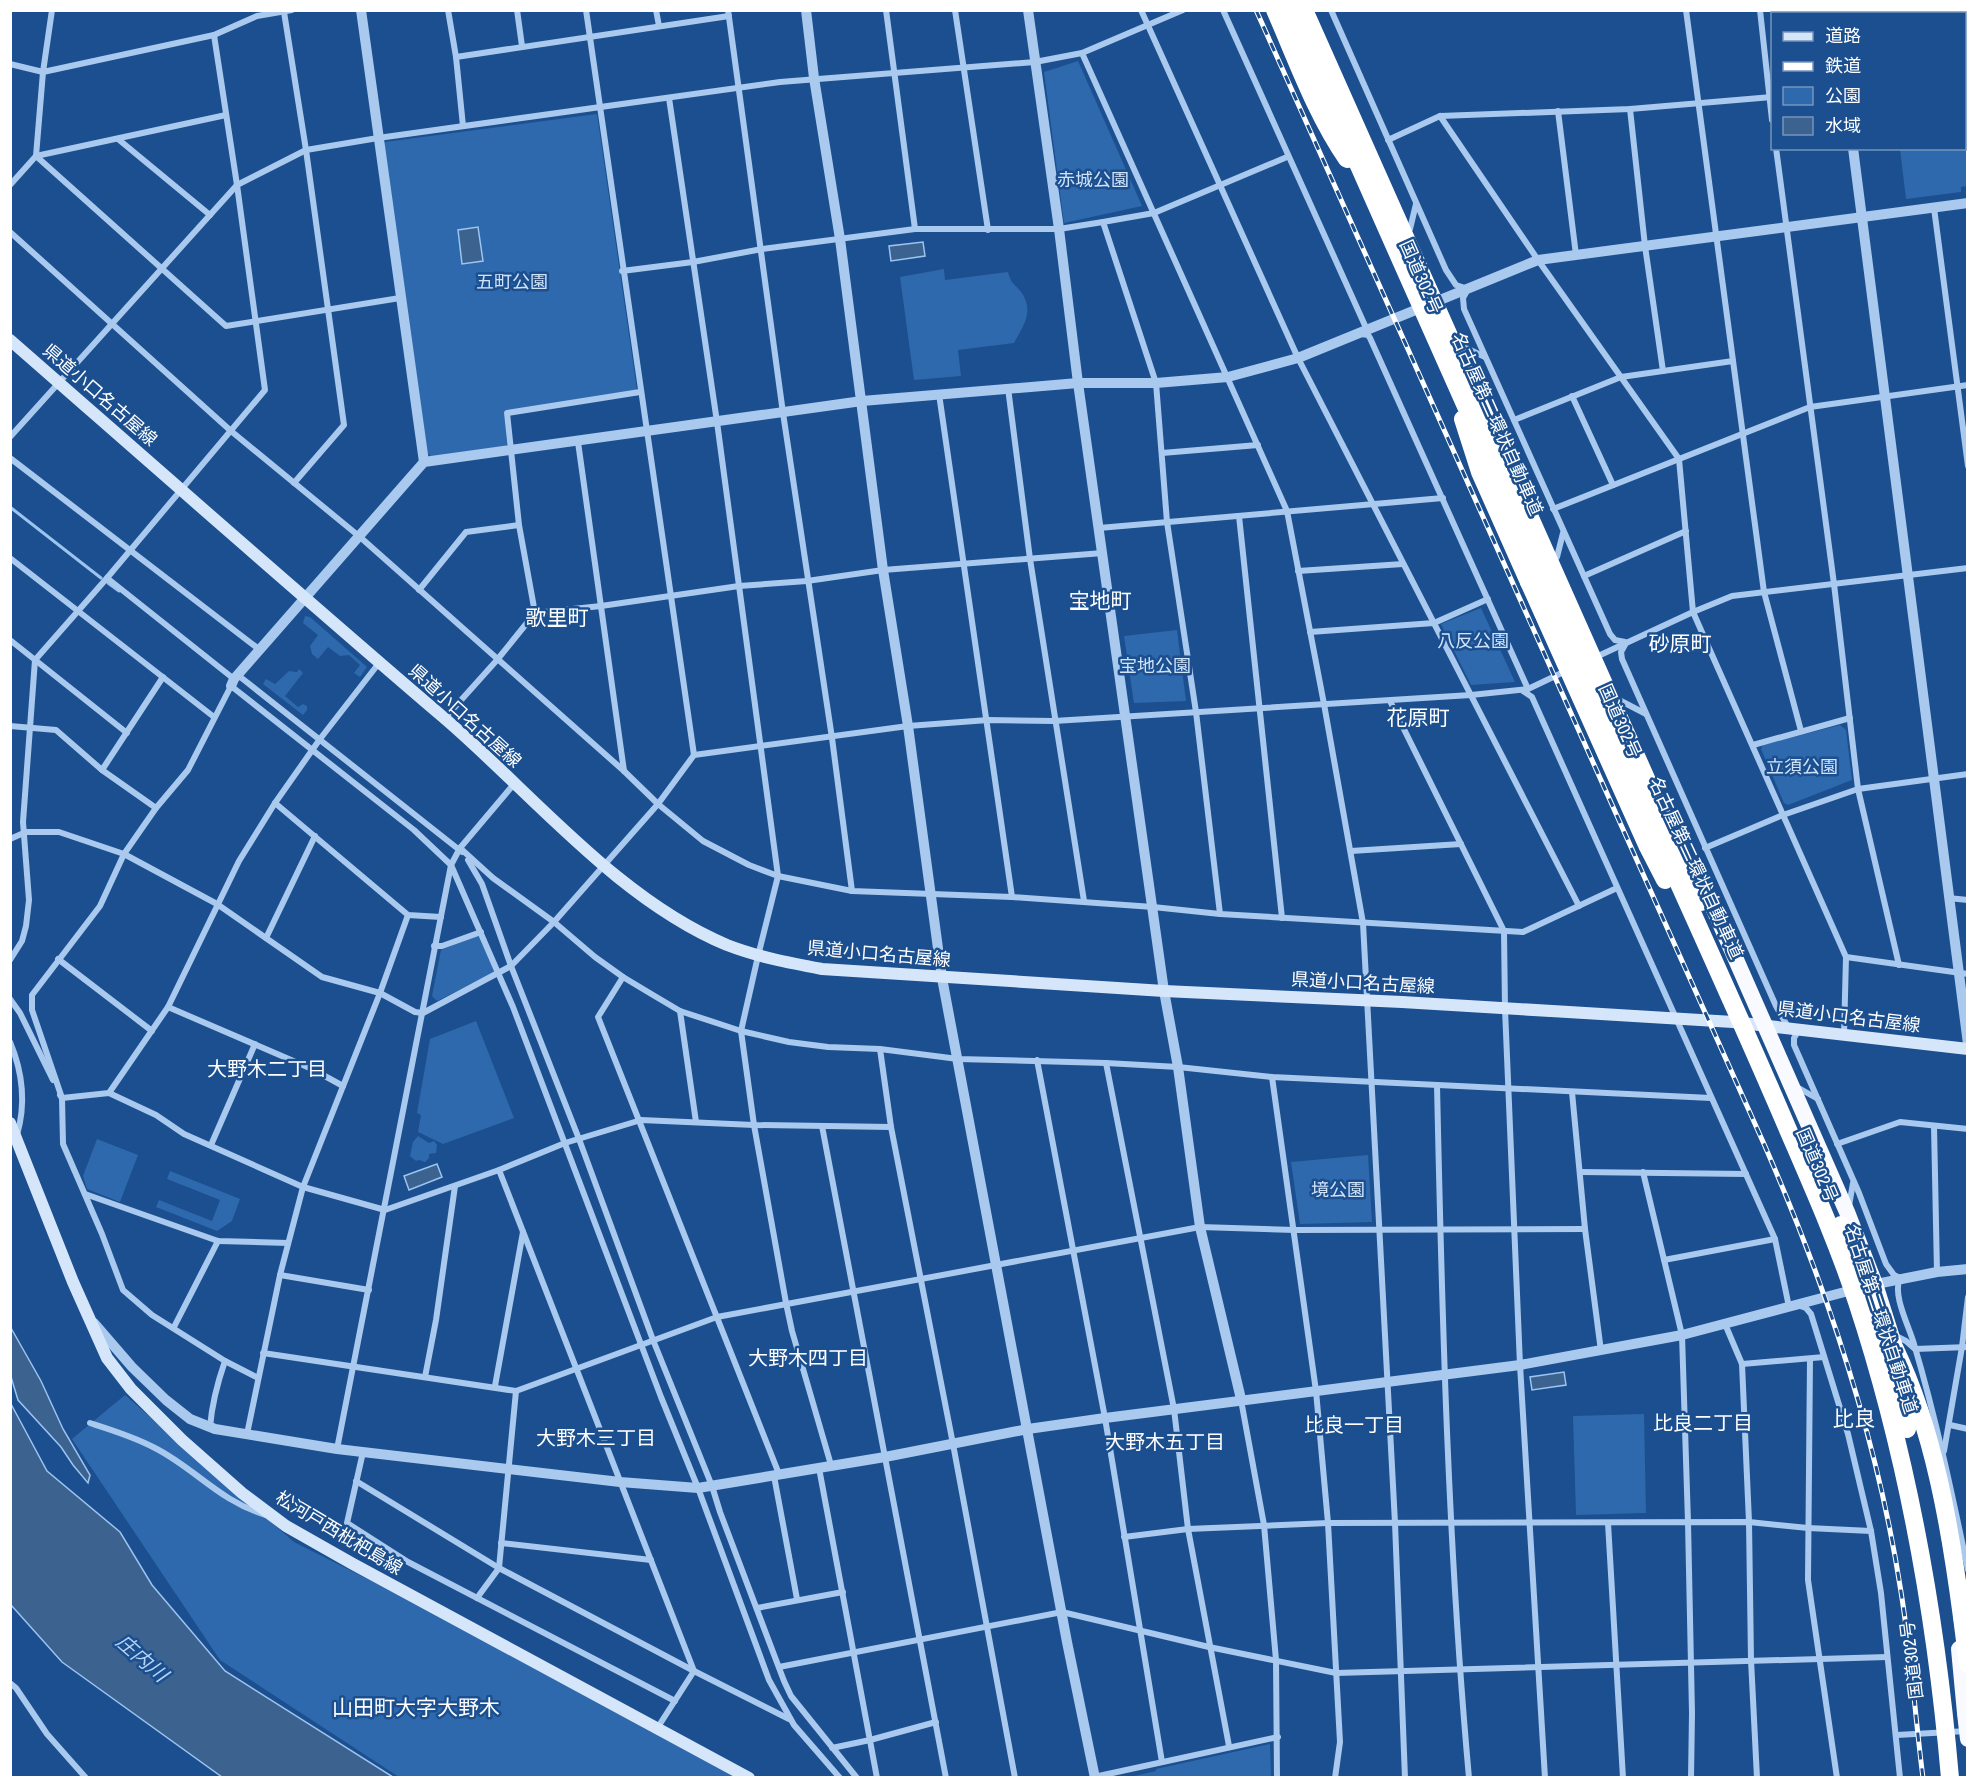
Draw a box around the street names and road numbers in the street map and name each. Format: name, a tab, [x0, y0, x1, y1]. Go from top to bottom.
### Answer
street label: 国道302号	[1394, 236, 1449, 318]
street label: 名古屋第二環状自動車道	[1446, 328, 1549, 519]
street label: 県道小口名古屋線	[38, 338, 163, 451]
street label: 県道小口名古屋線	[403, 658, 527, 773]
street label: 国道302号	[1593, 680, 1648, 762]
street label: 名古屋第二環状自動車道	[1643, 773, 1750, 963]
street label: 県道小口名古屋線	[806, 935, 952, 972]
street label: 県道小口名古屋線	[1290, 966, 1436, 999]
street label: 県道小口名古屋線	[1776, 995, 1922, 1038]
street label: 国道302号	[1791, 1124, 1844, 1206]
street label: 名古屋第二環状自動車道	[1839, 1221, 1924, 1417]
street label: 松河戸西枇杷島線	[271, 1485, 407, 1580]
street label: 国道302号	[1894, 1620, 1929, 1701]

